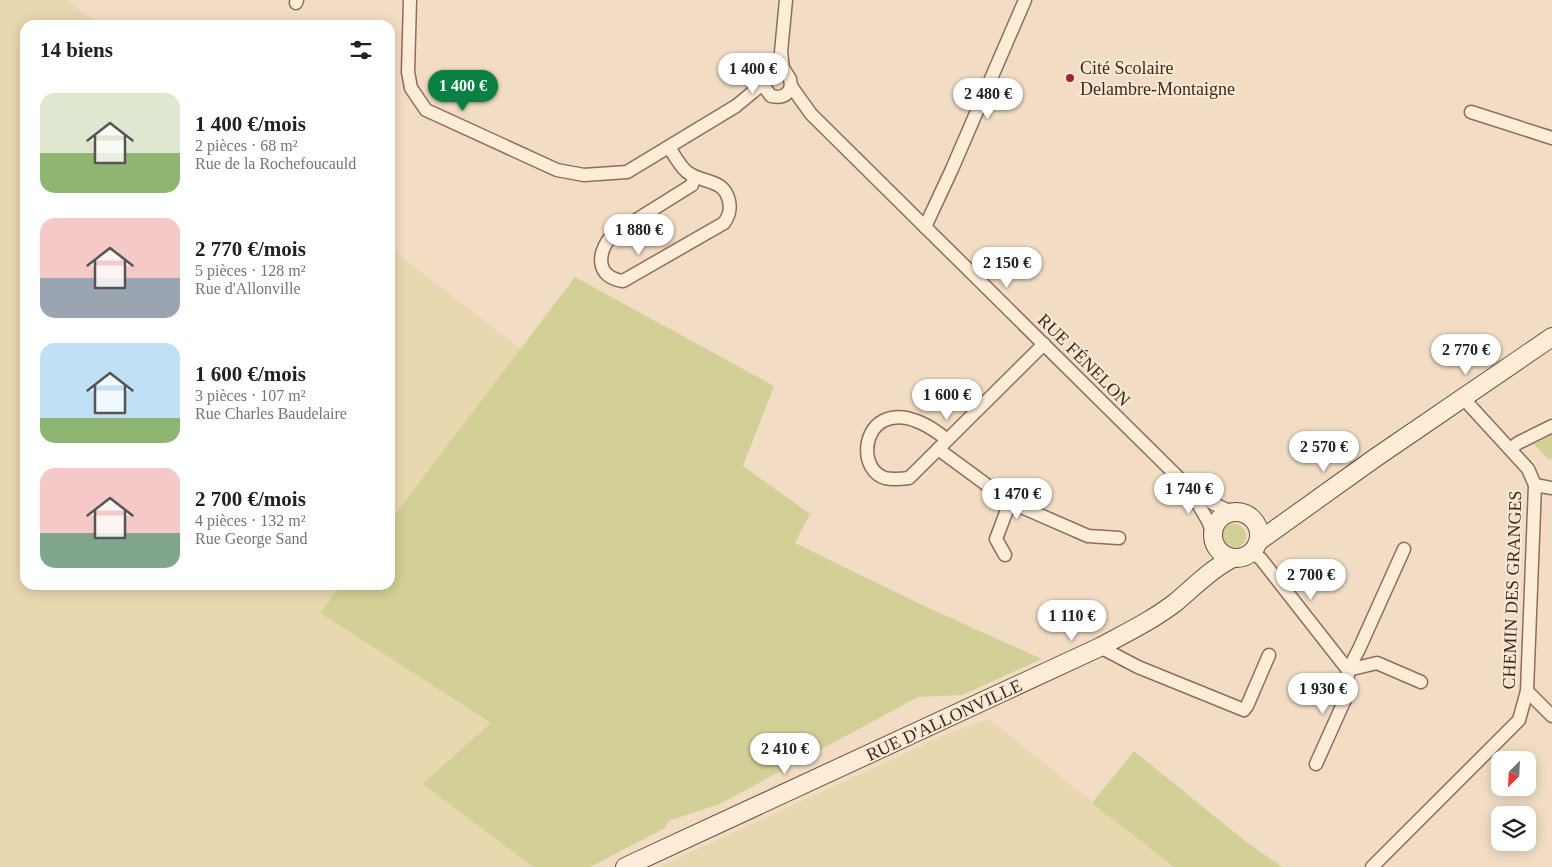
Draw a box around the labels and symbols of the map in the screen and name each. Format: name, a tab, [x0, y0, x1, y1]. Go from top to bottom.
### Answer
pin: 1 400 €	[707, 52, 799, 95]
place label: Cité Scolaire Delambre-Montaigne	[1080, 58, 1235, 99]
pin: 1 400 €	[417, 70, 509, 112]
marker: Cité Scolaire Delambre-Montaigne	[1064, 72, 1076, 84]
pin: 2 480 €	[942, 78, 1034, 120]
pin: 1 880 €	[593, 214, 685, 256]
pin: 2 150 €	[961, 246, 1053, 289]
street label: RUE FÉNELON	[1034, 309, 1135, 410]
pin: 2 770 €	[1420, 334, 1512, 376]
pin: 1 600 €	[901, 378, 993, 421]
pin: 2 570 €	[1278, 430, 1370, 473]
pin: 1 740 €	[1143, 472, 1235, 515]
pin: 1 470 €	[971, 478, 1063, 520]
street label: CHEMIN DES GRANGES	[1499, 490, 1525, 690]
pin: 2 700 €	[1265, 558, 1357, 601]
pin: 1 110 €	[1026, 600, 1118, 642]
pin: 1 930 €	[1277, 672, 1369, 715]
street label: RUE D'ALLONVILLE	[863, 675, 1025, 765]
pin: 2 410 €	[739, 732, 831, 775]
north arrow	[1491, 751, 1536, 796]

